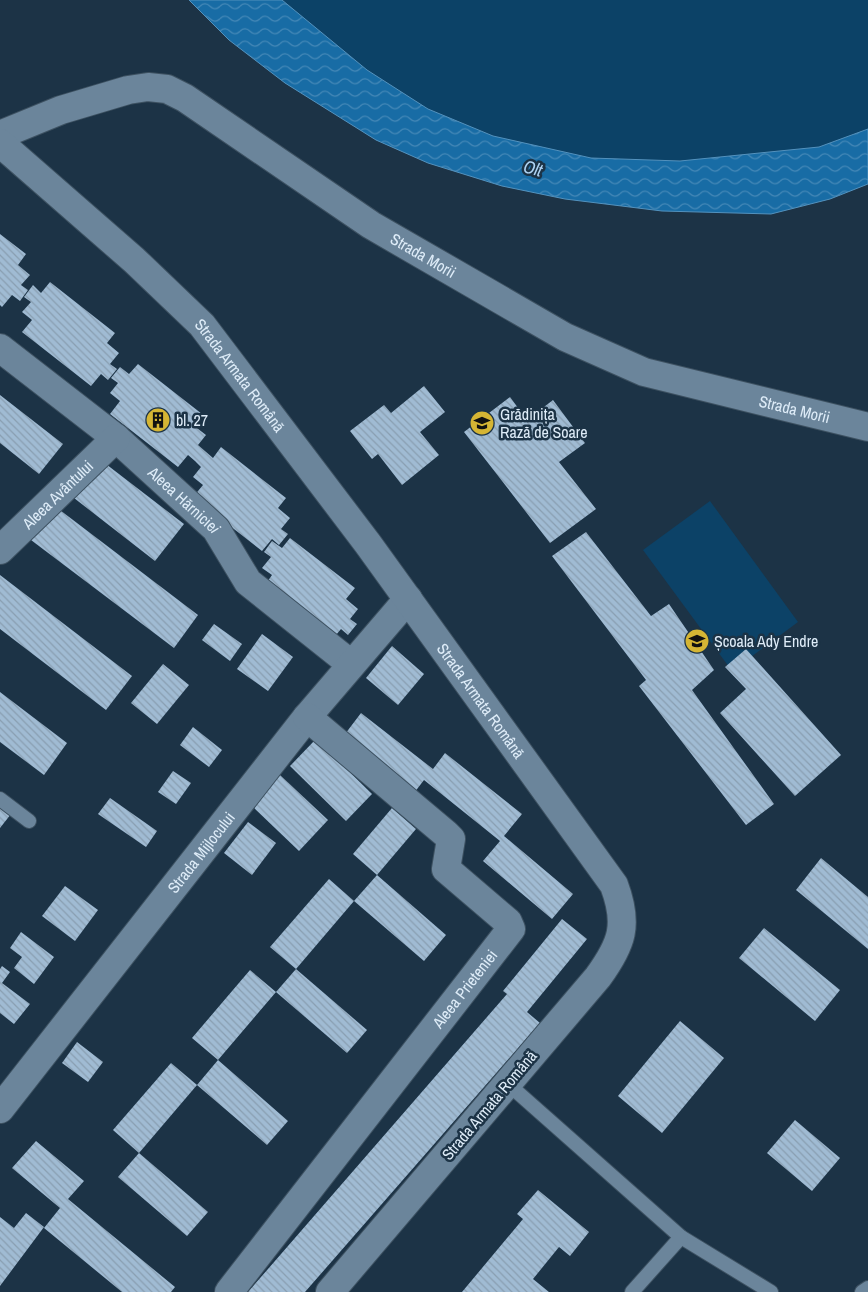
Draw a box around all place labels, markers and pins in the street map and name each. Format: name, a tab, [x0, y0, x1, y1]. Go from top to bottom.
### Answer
place label: Grădinița Rază de Soare	[500, 403, 588, 443]
building icon: bl. 27	[145, 407, 171, 433]
place label: bl. 27	[176, 409, 208, 431]
school or university icon: Grădinița Rază de Soare	[469, 410, 495, 436]
school or university icon: Școala Ady Endre	[684, 628, 710, 654]
place label: Școala Ady Endre	[714, 630, 818, 652]

